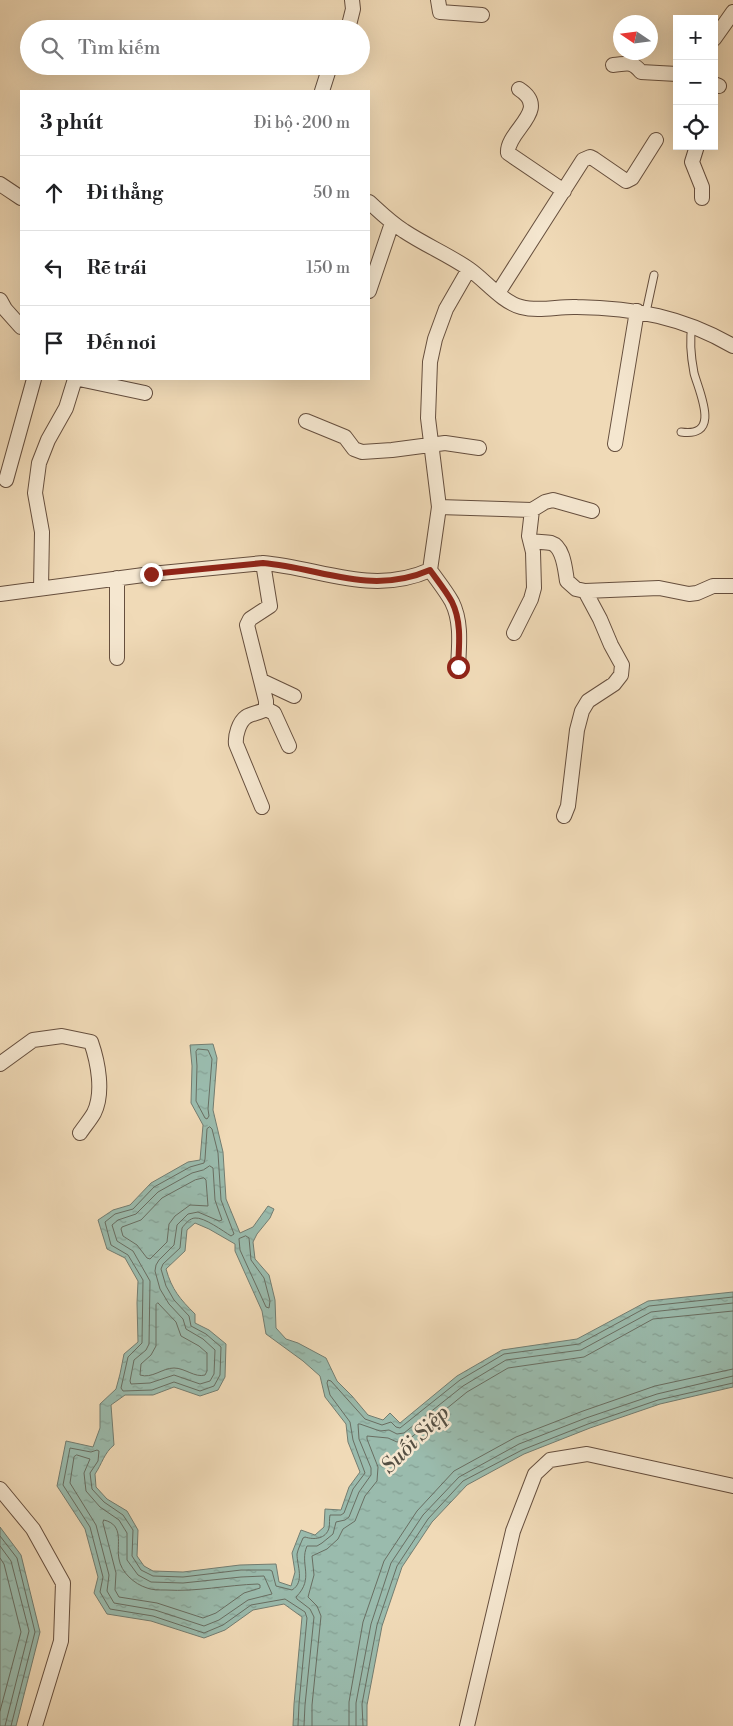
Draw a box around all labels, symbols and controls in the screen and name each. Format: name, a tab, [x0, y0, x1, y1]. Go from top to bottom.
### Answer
north arrow	[613, 15, 658, 60]
map controls	[673, 15, 718, 150]
button: +	[673, 15, 718, 60]
search box	[20, 20, 370, 75]
icon: search	[38, 34, 66, 62]
text: Tìm kiếm	[78, 36, 161, 60]
button: −	[673, 60, 718, 105]
button: locate	[673, 105, 718, 150]
text: 3 phút	[40, 110, 103, 136]
text: Đi bộ · 200 m	[254, 113, 350, 133]
icon: ahead	[40, 179, 68, 207]
text: Đi thẳng	[87, 181, 163, 205]
text: 50 m	[313, 183, 350, 203]
icon: left	[40, 254, 68, 282]
text: Rẽ trái	[87, 256, 147, 280]
text: 150 m	[306, 258, 350, 278]
icon: arrive	[40, 329, 68, 357]
text: Đến nơi	[87, 331, 156, 355]
route end	[140, 563, 163, 586]
route start	[447, 656, 470, 679]
water label: Suối Siệp	[376, 1400, 455, 1479]

